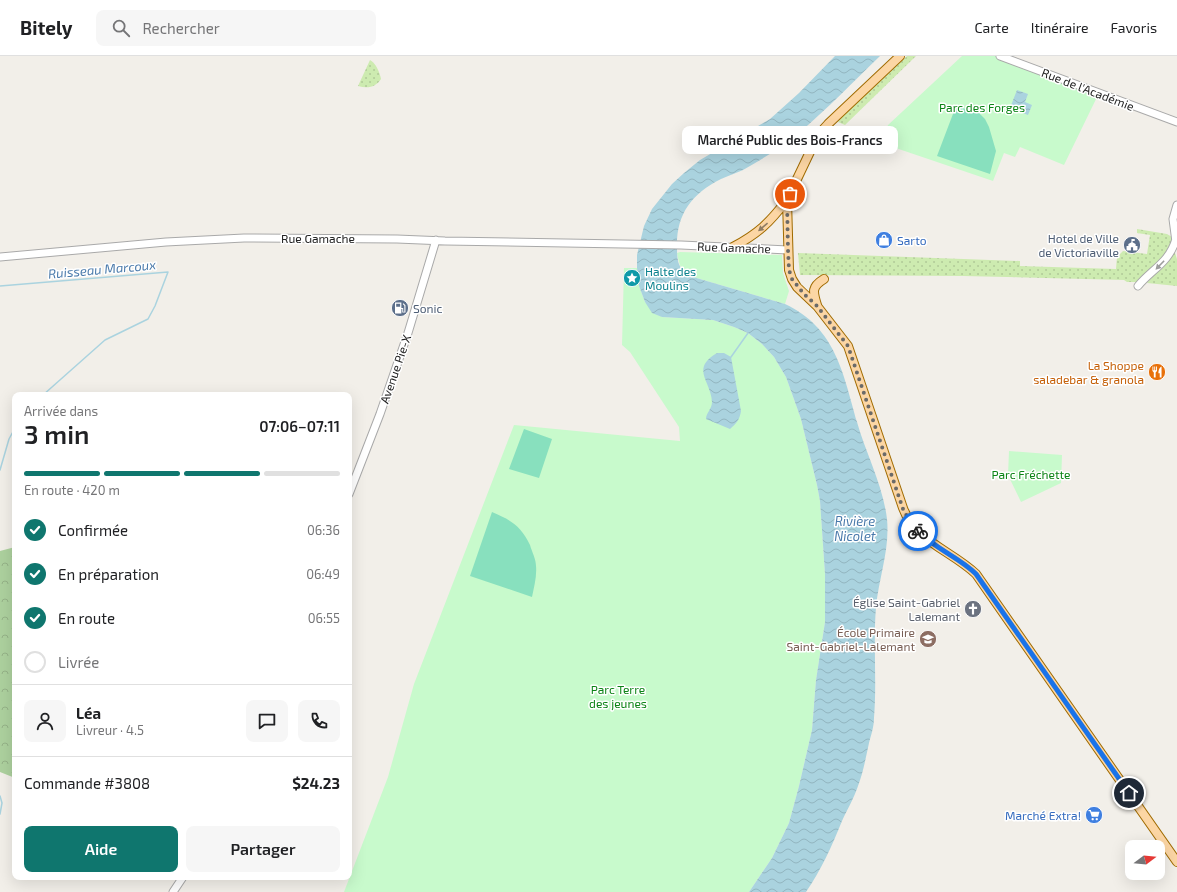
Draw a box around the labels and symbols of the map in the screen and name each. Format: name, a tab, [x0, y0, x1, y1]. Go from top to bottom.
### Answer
street label: Rue de l'Académie	[1040, 65, 1136, 113]
park label: Parc des Forges	[939, 100, 1025, 114]
callout: Marché Public des Bois-Francs	[682, 126, 898, 154]
pin	[773, 177, 807, 211]
one-way arrow	[757, 223, 768, 232]
shop icon: Sarto	[874, 230, 894, 250]
street label: Rue Gamache	[281, 231, 355, 245]
place label: Hotel de Ville de Victoriaville	[1038, 231, 1119, 259]
place label: Sarto	[897, 233, 927, 247]
public building icon: Hotel de Ville de Victoriaville	[1122, 235, 1142, 255]
street label: Rue Gamache	[697, 239, 771, 255]
water label: Ruisseau Marcoux	[47, 256, 157, 282]
one-way arrow	[1155, 260, 1165, 270]
place label: Halte des Moulins	[645, 264, 696, 292]
place icon: Halte des Moulins	[622, 268, 642, 288]
fuel station icon: Sonic	[390, 298, 410, 318]
place label: Sonic	[413, 301, 442, 315]
street label: Avenue Pie-X	[377, 332, 414, 405]
place label: La Shoppe saladebar & granola	[1033, 358, 1144, 386]
restaurant icon: La Shoppe saladebar & granola	[1147, 362, 1167, 382]
park label: Parc Fréchette	[991, 467, 1071, 481]
courier	[898, 511, 938, 551]
water label: Rivière Nicolet	[834, 513, 876, 544]
place label: Église Saint-Gabriel Lalemant	[853, 595, 960, 623]
church icon: Église Saint-Gabriel Lalemant	[963, 599, 983, 619]
place label: École Primaire Saint-Gabriel-Lalemant	[786, 625, 915, 653]
school or university icon: École Primaire Saint-Gabriel-Lalemant	[918, 629, 938, 649]
park label: Parc Terre des jeunes	[589, 682, 647, 711]
pin	[1112, 776, 1146, 810]
supermarket icon: Marché Extra!	[1084, 805, 1104, 825]
place label: Marché Extra!	[1005, 808, 1081, 822]
north arrow	[1125, 840, 1165, 880]

